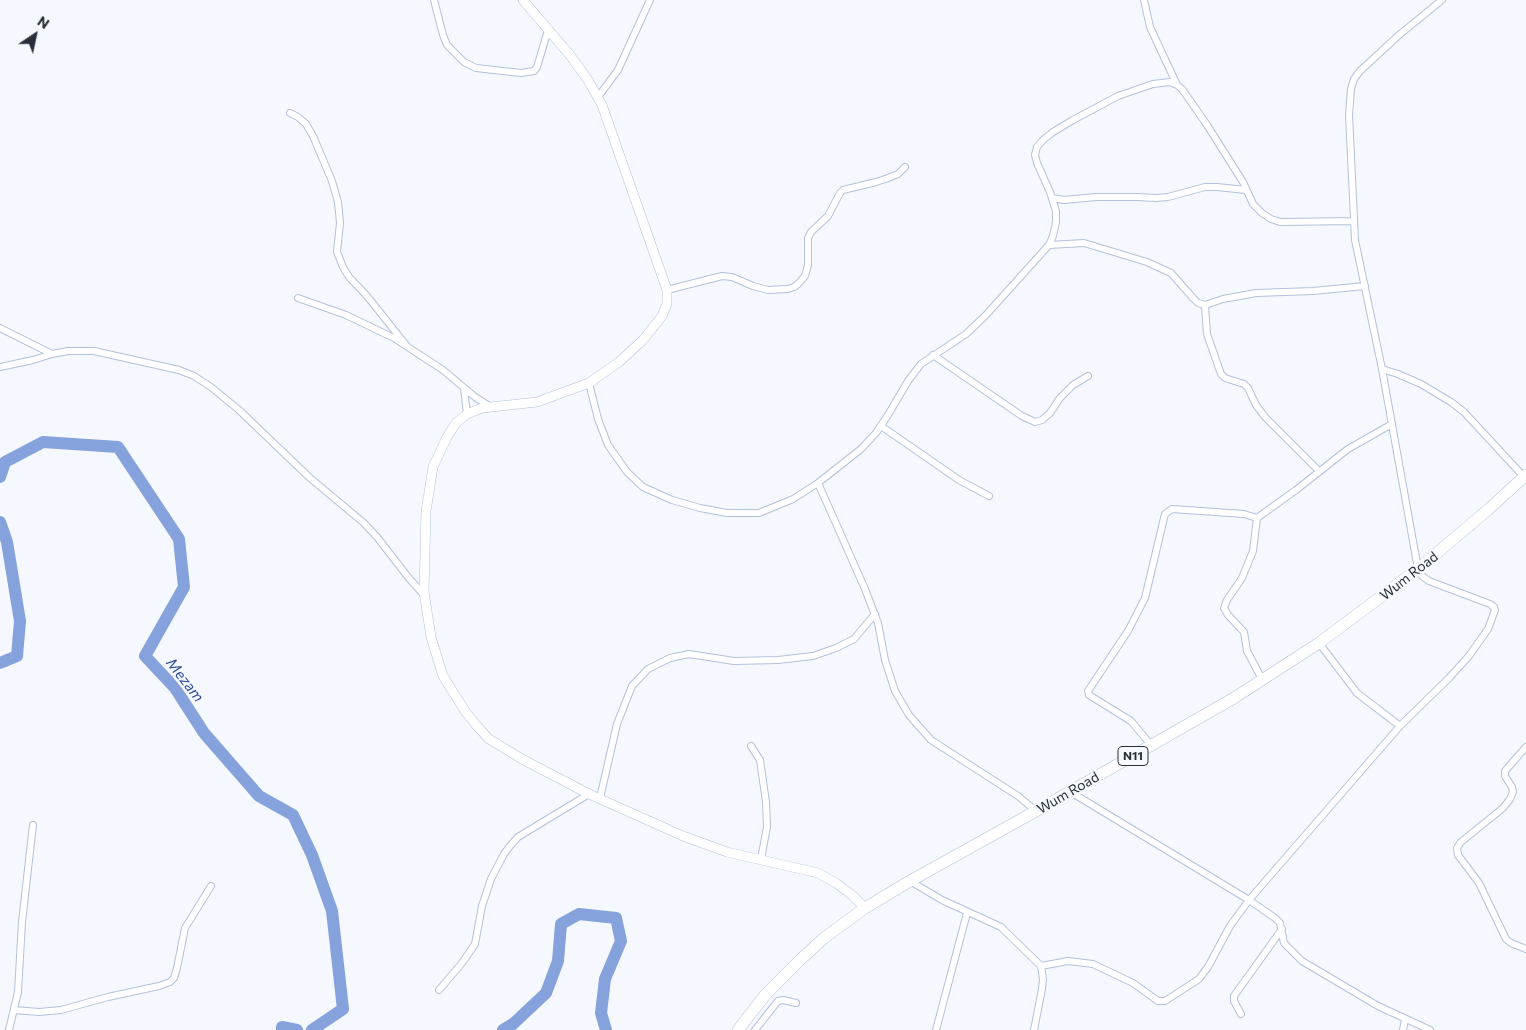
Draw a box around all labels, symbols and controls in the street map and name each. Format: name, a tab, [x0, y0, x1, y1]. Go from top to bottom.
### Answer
north arrow	[10, 10, 60, 60]
text: N	[35, 12, 53, 32]
street label: Wum Road	[1377, 548, 1441, 604]
water label: Mezam	[162, 655, 208, 705]
road number: N11	[1118, 746, 1148, 766]
street label: Wum Road	[1034, 768, 1102, 818]

